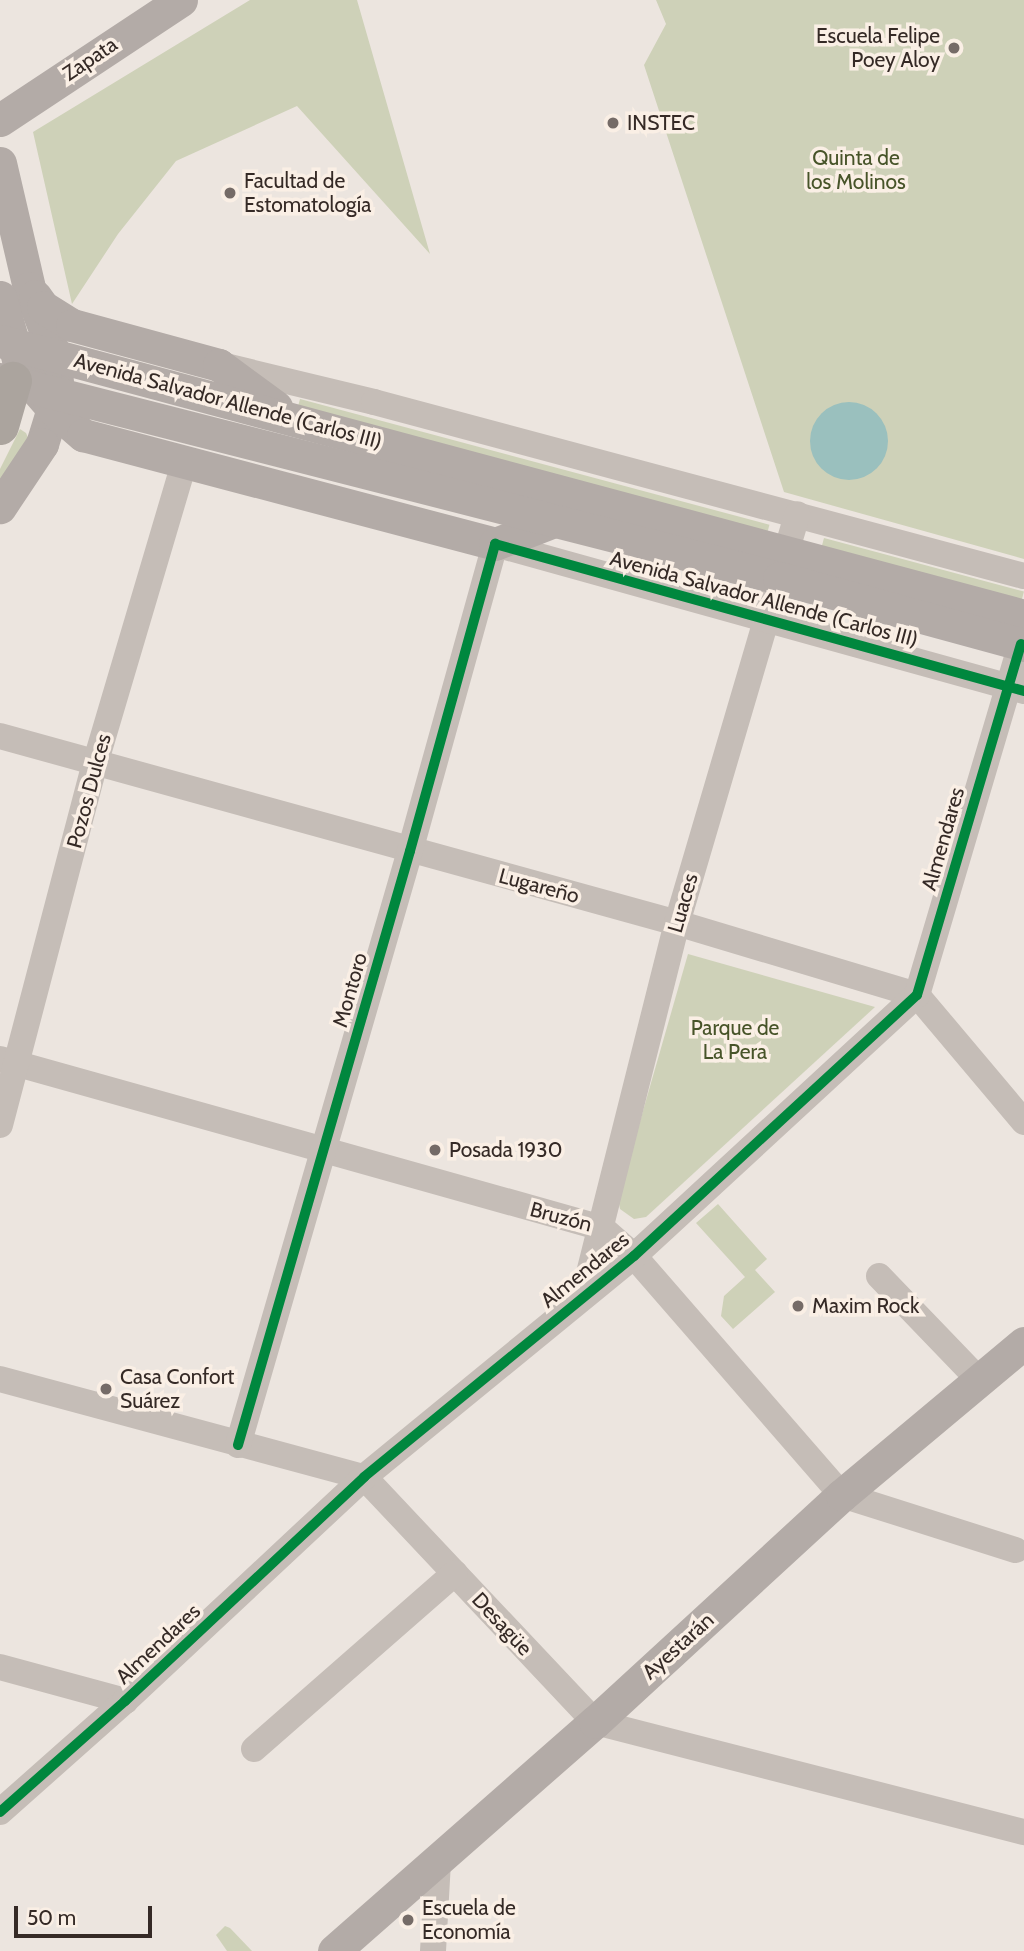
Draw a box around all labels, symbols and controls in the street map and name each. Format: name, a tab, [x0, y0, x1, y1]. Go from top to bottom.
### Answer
place label: Escuela Felipe Poey Aloy	[816, 23, 940, 73]
street label: Zapata	[58, 32, 122, 86]
marker: Escuela Felipe Poey Aloy	[946, 40, 962, 56]
place label: INSTEC	[627, 110, 695, 136]
marker: INSTEC	[605, 115, 621, 131]
park label: Quinta de los Molinos	[806, 145, 906, 195]
place label: Facultad de Estomatología	[244, 168, 371, 218]
marker: Facultad de Estomatología	[222, 185, 238, 201]
street label: Avenida Salvador Allende (Carlos III)	[71, 348, 385, 454]
street label: Avenida Salvador Allende (Carlos III)	[607, 546, 921, 652]
street label: Pozos Dulces	[62, 731, 116, 851]
street label: Almendares	[916, 784, 970, 894]
street label: Lugareño	[496, 863, 582, 909]
street label: Luaces	[663, 871, 703, 935]
street label: Montoro	[327, 950, 373, 1030]
park label: Parque de La Pera	[691, 1015, 779, 1065]
place label: Posada 1930	[449, 1137, 562, 1163]
marker: Posada 1930	[427, 1142, 443, 1158]
street label: Bruzón	[527, 1197, 595, 1237]
street label: Almendares	[536, 1227, 634, 1313]
place label: Maxim Rock	[812, 1293, 919, 1319]
marker: Maxim Rock	[790, 1298, 806, 1314]
place label: Casa Confort Suárez	[120, 1364, 234, 1414]
marker: Casa Confort Suárez	[98, 1381, 114, 1397]
street label: Desagüe	[467, 1587, 537, 1661]
street label: Almendares	[111, 1599, 205, 1689]
street label: Ayestarán	[637, 1607, 719, 1685]
scale bar	[18, 1892, 156, 1936]
place label: Escuela de Economía	[422, 1895, 516, 1945]
text: 50 m	[27, 1905, 76, 1930]
marker: Escuela de Economía	[400, 1912, 416, 1928]

